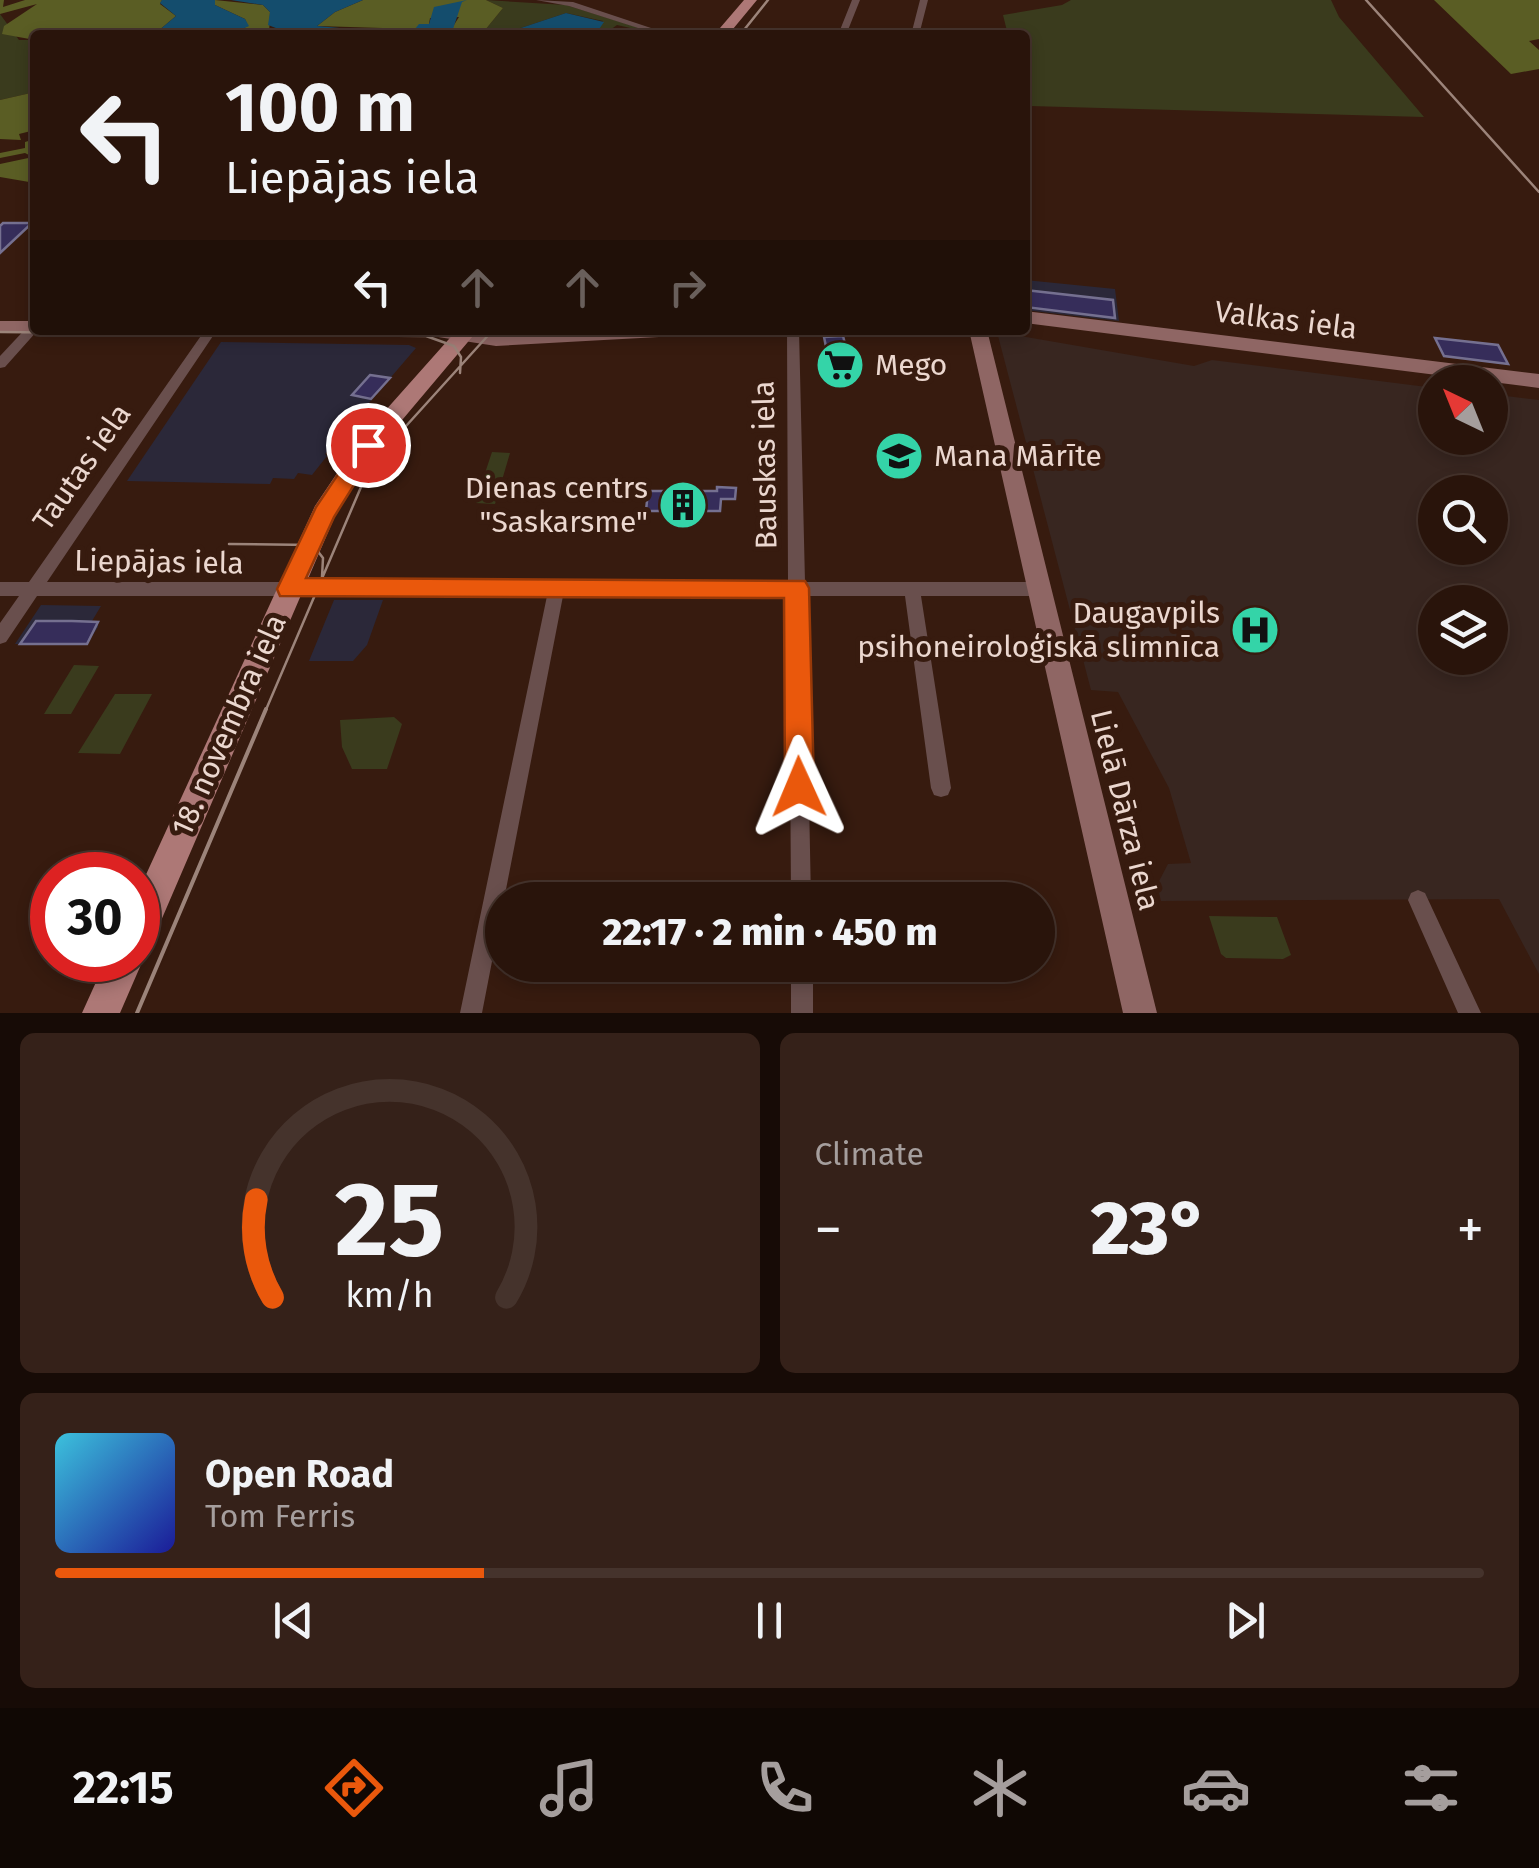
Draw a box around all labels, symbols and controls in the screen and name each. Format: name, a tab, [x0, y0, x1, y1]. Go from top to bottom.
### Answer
text: 100 m	[225, 66, 415, 150]
icon: left	[60, 70, 190, 200]
text: Liepājas iela	[225, 151, 479, 205]
icon: left	[345, 260, 400, 315]
icon: ahead	[450, 260, 505, 315]
icon: ahead	[555, 260, 610, 315]
icon: right	[660, 260, 715, 315]
street label: Valkas iela	[1213, 293, 1359, 347]
supermarket icon: Mego	[814, 339, 866, 391]
place label: Mego	[875, 347, 947, 383]
north arrow	[1418, 365, 1508, 455]
map controls	[1418, 365, 1508, 675]
street label: Bauskas iela	[746, 380, 784, 550]
street label: Tautas iela	[25, 397, 139, 537]
pin	[326, 403, 411, 488]
icon: arrive	[341, 418, 396, 473]
school or university icon: Mana Mārīte	[873, 430, 925, 482]
place label: Mana Mārīte	[934, 438, 1102, 474]
place label: Dienas centrs "Saskarsme"	[465, 470, 648, 540]
button: search	[1418, 475, 1508, 565]
building icon: Dienas centrs "Saskarsme"	[657, 479, 709, 531]
street label: Liepājas iela	[74, 543, 244, 581]
button: layers	[1418, 585, 1508, 675]
place label: Daugavpils psihoneiroloģiskā slimnīca	[857, 595, 1220, 665]
hospital icon: Daugavpils psihoneiroloģiskā slimnīca	[1229, 604, 1281, 656]
street label: 18. novembra iela	[164, 609, 294, 841]
street label: Lielā Dārza iela	[1083, 706, 1167, 914]
position arrow	[747, 735, 851, 839]
speed limit sign: 30	[30, 852, 160, 982]
text: 22:17 · 2 min · 450 m	[602, 909, 938, 955]
text: Climate	[815, 1135, 924, 1173]
text: 25	[335, 1158, 445, 1283]
text: 23°	[1091, 1184, 1208, 1274]
text: −	[815, 1197, 842, 1263]
text: +	[1457, 1197, 1484, 1263]
text: km/h	[346, 1274, 434, 1316]
text: Open Road	[205, 1451, 394, 1497]
text: Tom Ferris	[205, 1497, 355, 1535]
icon: previous	[266, 1593, 321, 1648]
icon: pause	[742, 1593, 797, 1648]
icon: next	[1218, 1593, 1273, 1648]
icon: directions	[319, 1753, 389, 1823]
icon: music	[534, 1753, 604, 1823]
icon: phone	[750, 1753, 820, 1823]
icon: climate	[965, 1753, 1035, 1823]
icon: car	[1181, 1753, 1251, 1823]
icon: filters	[1396, 1753, 1466, 1823]
text: 22:15	[73, 1761, 174, 1815]

